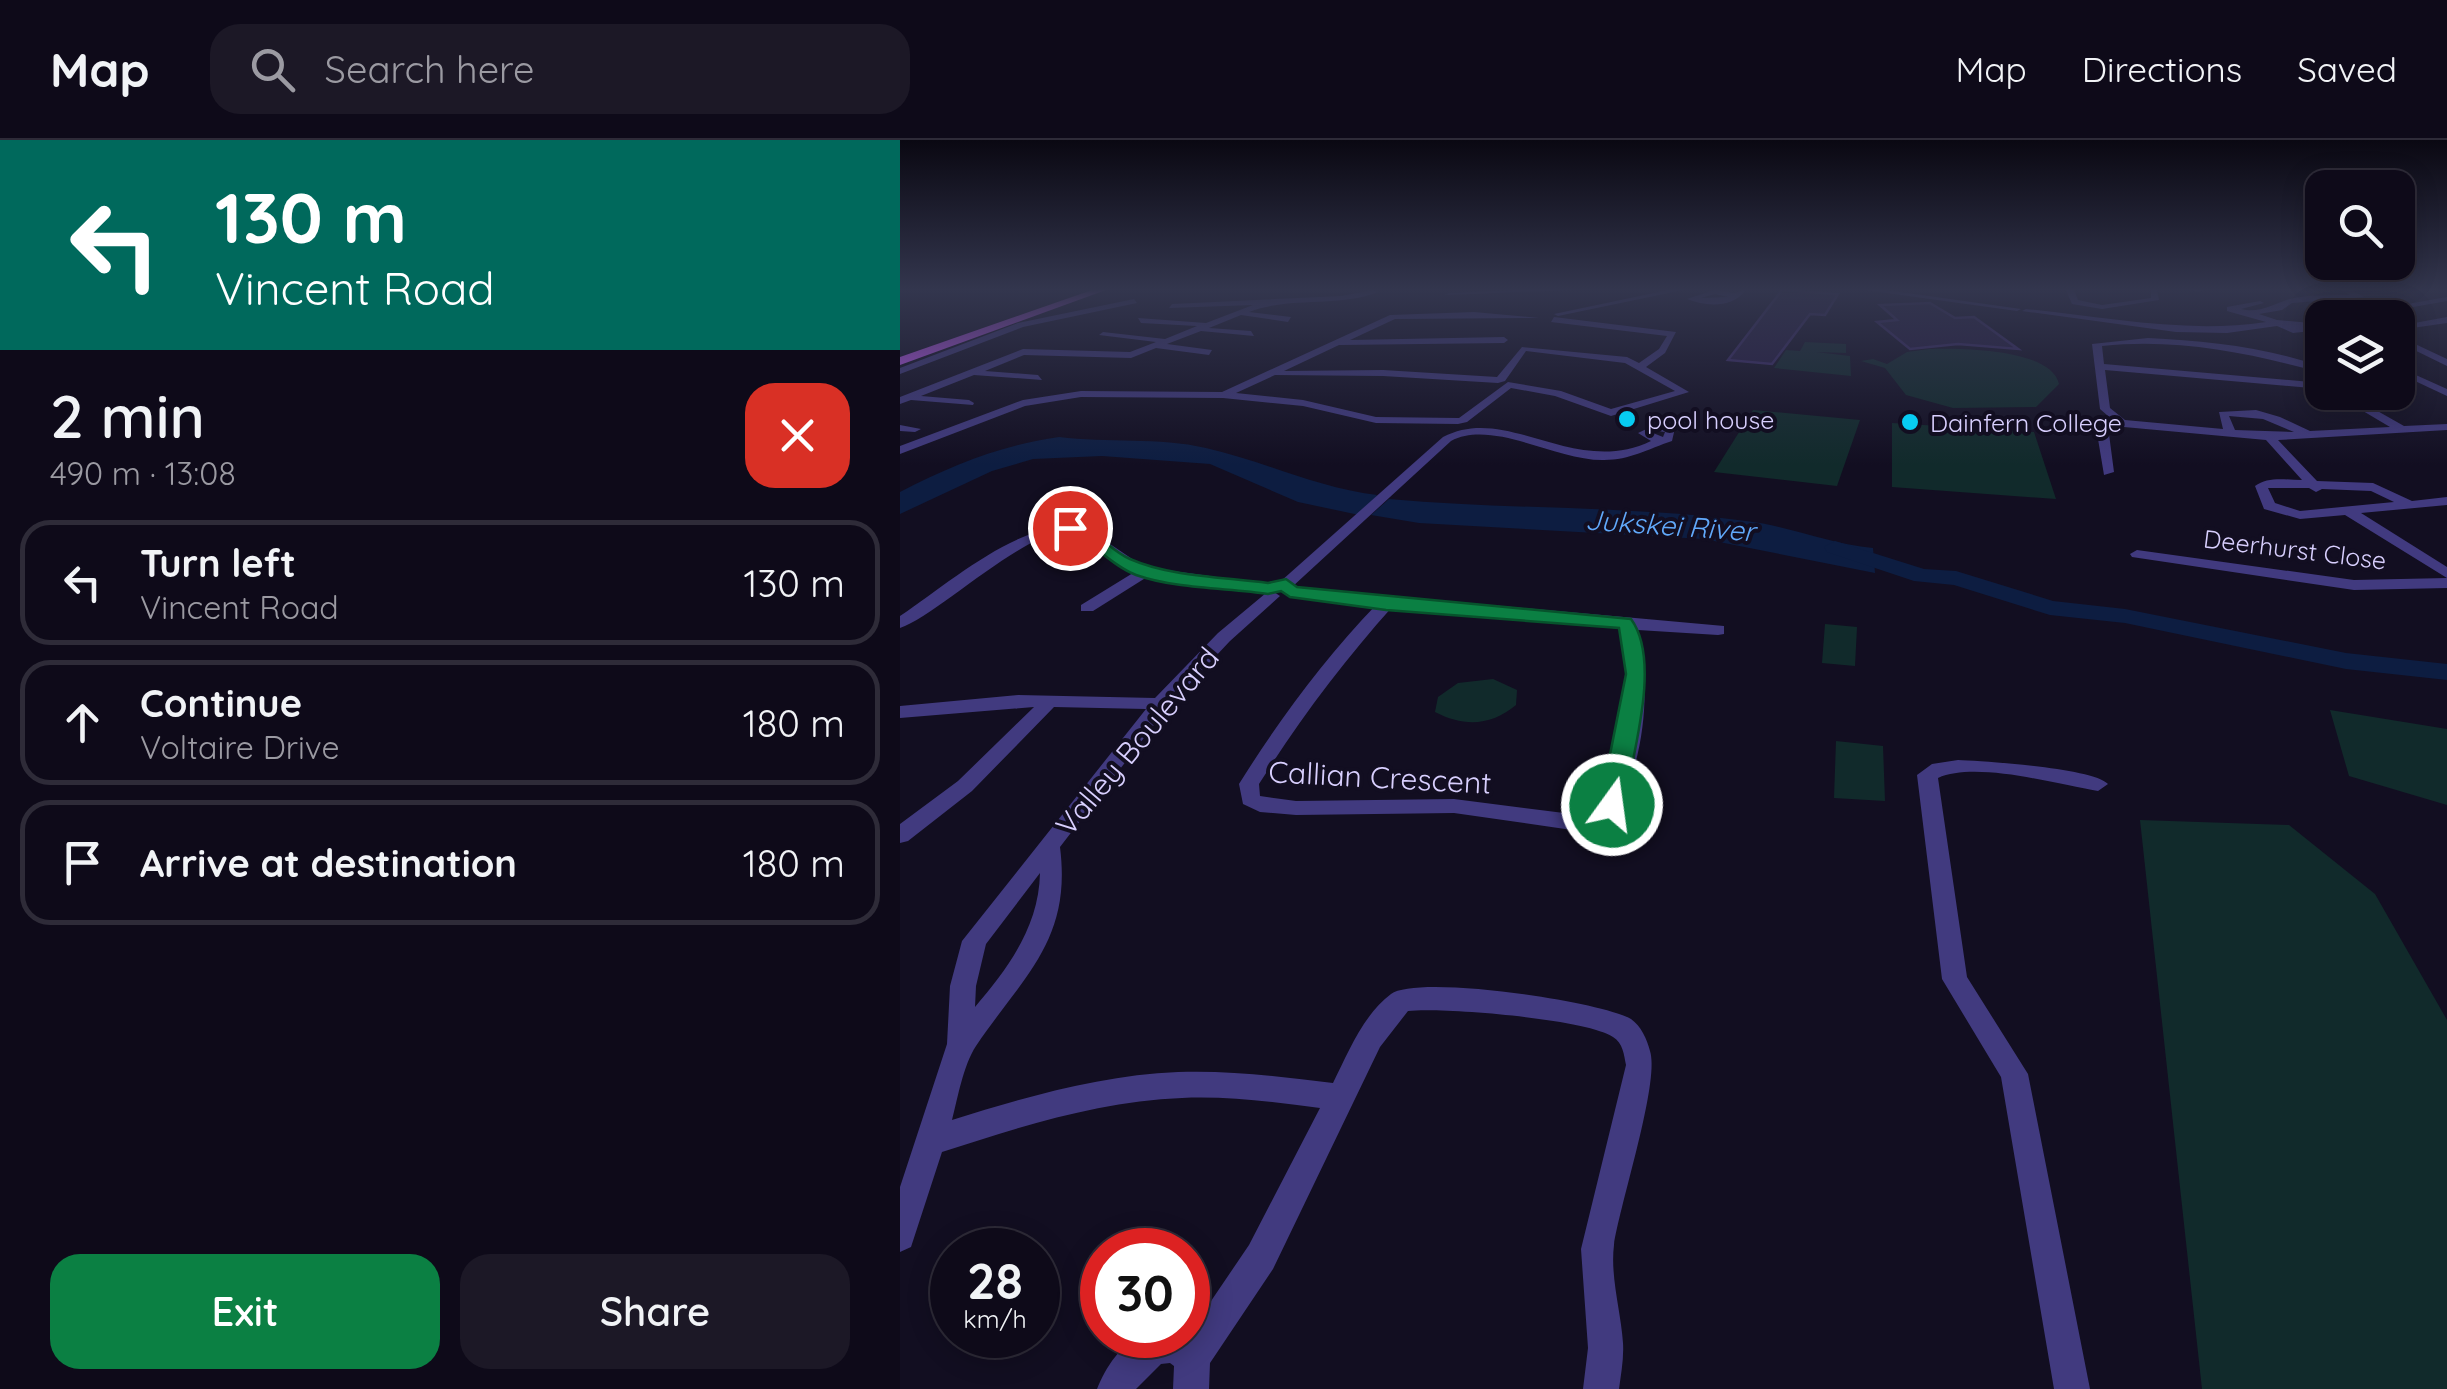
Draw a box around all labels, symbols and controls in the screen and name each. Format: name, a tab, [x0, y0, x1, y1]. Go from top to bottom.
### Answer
search box	[210, 24, 910, 114]
text: Map	[50, 39, 150, 99]
icon: search	[245, 42, 300, 97]
text: Search here	[325, 45, 534, 93]
text: Map	[1955, 47, 2027, 91]
text: Directions	[2082, 47, 2242, 91]
text: Saved	[2297, 47, 2397, 91]
map controls	[2305, 170, 2415, 410]
button: search	[2305, 170, 2415, 280]
text: 130 m	[215, 173, 407, 261]
icon: left	[50, 180, 180, 310]
text: Vincent Road	[215, 260, 495, 316]
button: layers	[2305, 300, 2415, 410]
text: 2 min	[50, 378, 205, 453]
button: close	[745, 383, 850, 488]
place label: pool house	[1647, 404, 1774, 435]
place label: Dainfern College	[1930, 407, 2122, 438]
marker: pool house	[1616, 408, 1638, 430]
marker: Dainfern College	[1899, 411, 1921, 433]
text: 490 m · 13:08	[50, 453, 236, 493]
pin	[1028, 486, 1113, 571]
icon: arrive	[1043, 501, 1098, 556]
water label: Jukskei River	[1584, 502, 1759, 549]
street label: Deerhurst Close	[2202, 522, 2388, 576]
text: Turn left	[140, 539, 296, 587]
icon: left	[55, 555, 110, 610]
text: 130 m	[743, 559, 845, 607]
text: Vincent Road	[140, 587, 339, 627]
street label: Valley Boulevard	[1047, 639, 1227, 843]
text: Continue	[140, 679, 302, 727]
icon: ahead	[55, 695, 110, 750]
text: 180 m	[743, 699, 845, 747]
text: Voltaire Drive	[140, 727, 340, 767]
street label: Callian Crescent	[1268, 752, 1492, 802]
position arrow	[1560, 753, 1664, 857]
icon: arrive	[55, 835, 110, 890]
text: Arrive at destination	[140, 839, 517, 887]
text: 180 m	[743, 839, 845, 887]
speed limit sign: 30	[1080, 1228, 1210, 1358]
text: 28	[967, 1249, 1023, 1312]
button: Exit	[50, 1254, 440, 1369]
button: Share	[460, 1254, 850, 1369]
text: km/h	[963, 1303, 1027, 1334]

